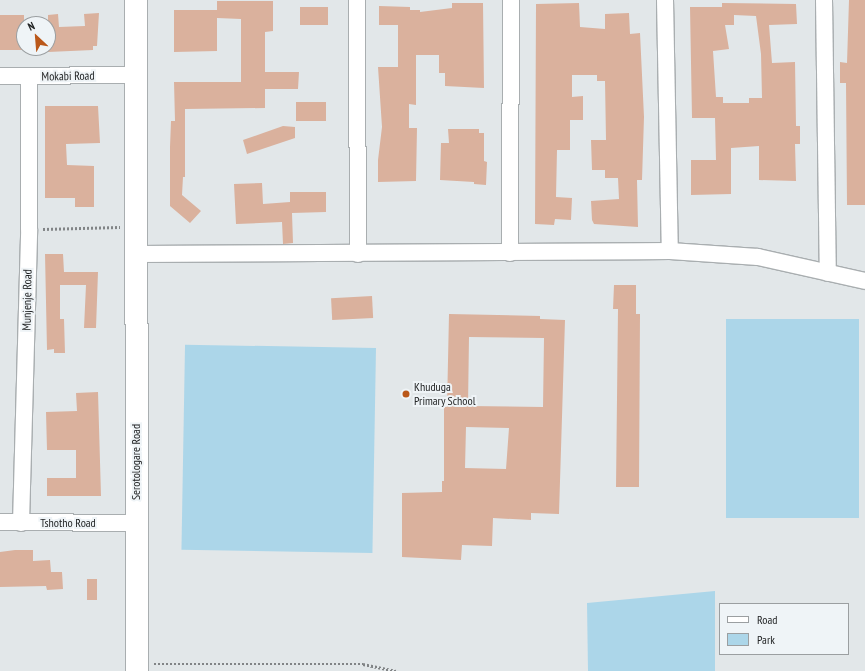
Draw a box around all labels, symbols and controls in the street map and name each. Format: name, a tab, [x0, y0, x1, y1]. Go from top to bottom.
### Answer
north arrow	[16, 16, 56, 56]
text: N	[25, 19, 37, 34]
street label: Mokabi Road	[41, 68, 95, 84]
street label: Munjenje Road	[19, 269, 35, 331]
place label: Khuduga Primary School	[414, 380, 476, 408]
marker: Khuduga Primary School	[401, 389, 411, 399]
street label: Serotologare Road	[129, 424, 143, 500]
street label: Tshotho Road	[40, 516, 96, 530]
legend	[719, 603, 849, 655]
text: Road	[757, 612, 777, 627]
text: Park	[757, 632, 775, 647]

